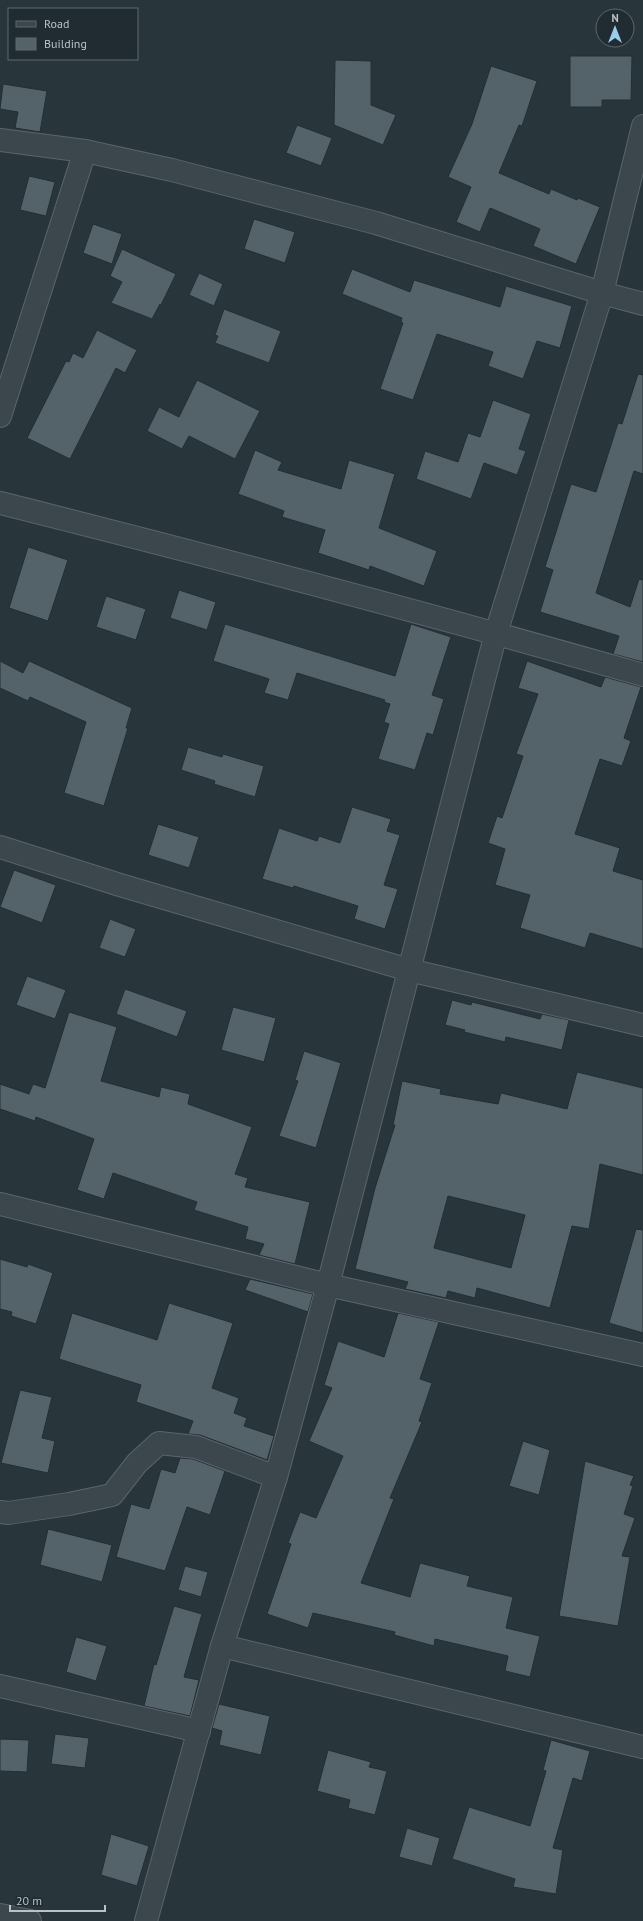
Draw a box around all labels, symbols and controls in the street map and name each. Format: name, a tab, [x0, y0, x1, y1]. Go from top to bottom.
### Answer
legend	[8, 8, 138, 60]
north arrow	[595, 8, 635, 48]
text: N	[611, 11, 619, 25]
text: Road	[44, 16, 69, 31]
text: Building	[44, 36, 87, 51]
scale bar	[10, 1887, 105, 1913]
text: 20 m	[16, 1893, 42, 1908]

